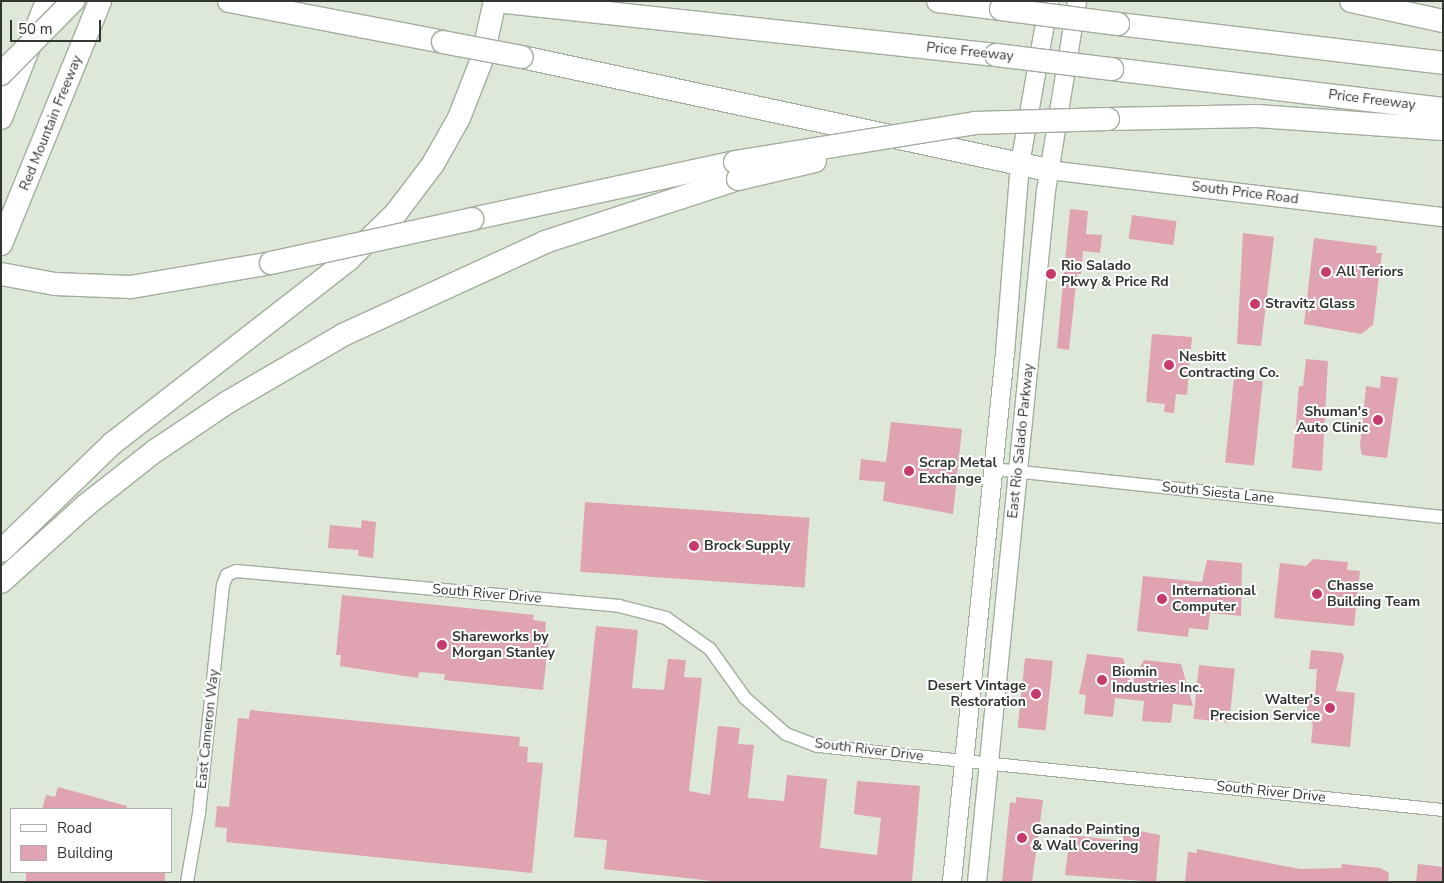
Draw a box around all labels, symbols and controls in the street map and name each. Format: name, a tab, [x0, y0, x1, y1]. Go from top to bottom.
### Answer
scale bar	[12, 10, 104, 42]
text: 50 m	[18, 19, 53, 39]
street label: Price Freeway	[925, 39, 1015, 65]
street label: Red Mountain Freeway	[16, 53, 86, 193]
street label: Price Freeway	[1327, 86, 1417, 114]
street label: South Price Road	[1191, 178, 1299, 208]
place label: Rio Salado Pkwy & Price Rd	[1061, 258, 1169, 290]
place label: All Teriors	[1336, 264, 1404, 280]
marker: All Teriors	[1320, 266, 1332, 278]
marker: Rio Salado Pkwy & Price Rd	[1045, 268, 1057, 280]
place label: Stravitz Glass	[1265, 296, 1355, 312]
marker: Stravitz Glass	[1249, 298, 1261, 310]
place label: Nesbitt Contracting Co.	[1179, 349, 1279, 382]
marker: Nesbitt Contracting Co.	[1163, 359, 1175, 371]
street label: East Rio Salado Parkway	[1005, 363, 1037, 519]
place label: Shuman's Auto Clinic	[1296, 404, 1368, 437]
marker: Shuman's Auto Clinic	[1372, 414, 1384, 426]
place label: Scrap Metal Exchange	[919, 455, 997, 488]
marker: Scrap Metal Exchange	[903, 465, 915, 477]
street label: South Siesta Lane	[1161, 479, 1275, 507]
place label: Brock Supply	[704, 538, 790, 554]
marker: Brock Supply	[688, 540, 700, 552]
place label: Chasse Building Team	[1327, 578, 1420, 610]
street label: South River Drive	[432, 581, 542, 607]
place label: International Computer	[1172, 583, 1256, 616]
marker: Chasse Building Team	[1311, 588, 1323, 600]
marker: International Computer	[1156, 593, 1168, 605]
place label: Shareworks by Morgan Stanley	[452, 629, 555, 662]
marker: Shareworks by Morgan Stanley	[436, 639, 448, 651]
place label: Biomin Industries Inc.	[1112, 664, 1202, 696]
street label: East Cameron Way	[193, 668, 223, 790]
marker: Biomin Industries Inc.	[1096, 674, 1108, 686]
place label: Desert Vintage Restoration	[927, 678, 1026, 710]
marker: Desert Vintage Restoration	[1030, 688, 1042, 700]
place label: Walter's Precision Service	[1210, 692, 1320, 724]
marker: Walter's Precision Service	[1324, 702, 1336, 714]
street label: South River Drive	[814, 735, 924, 765]
street label: South River Drive	[1216, 778, 1326, 806]
legend	[10, 808, 172, 873]
text: Road	[57, 818, 92, 838]
place label: Ganado Painting & Wall Covering	[1032, 822, 1140, 854]
marker: Ganado Painting & Wall Covering	[1016, 832, 1028, 844]
text: Building	[57, 843, 113, 863]

